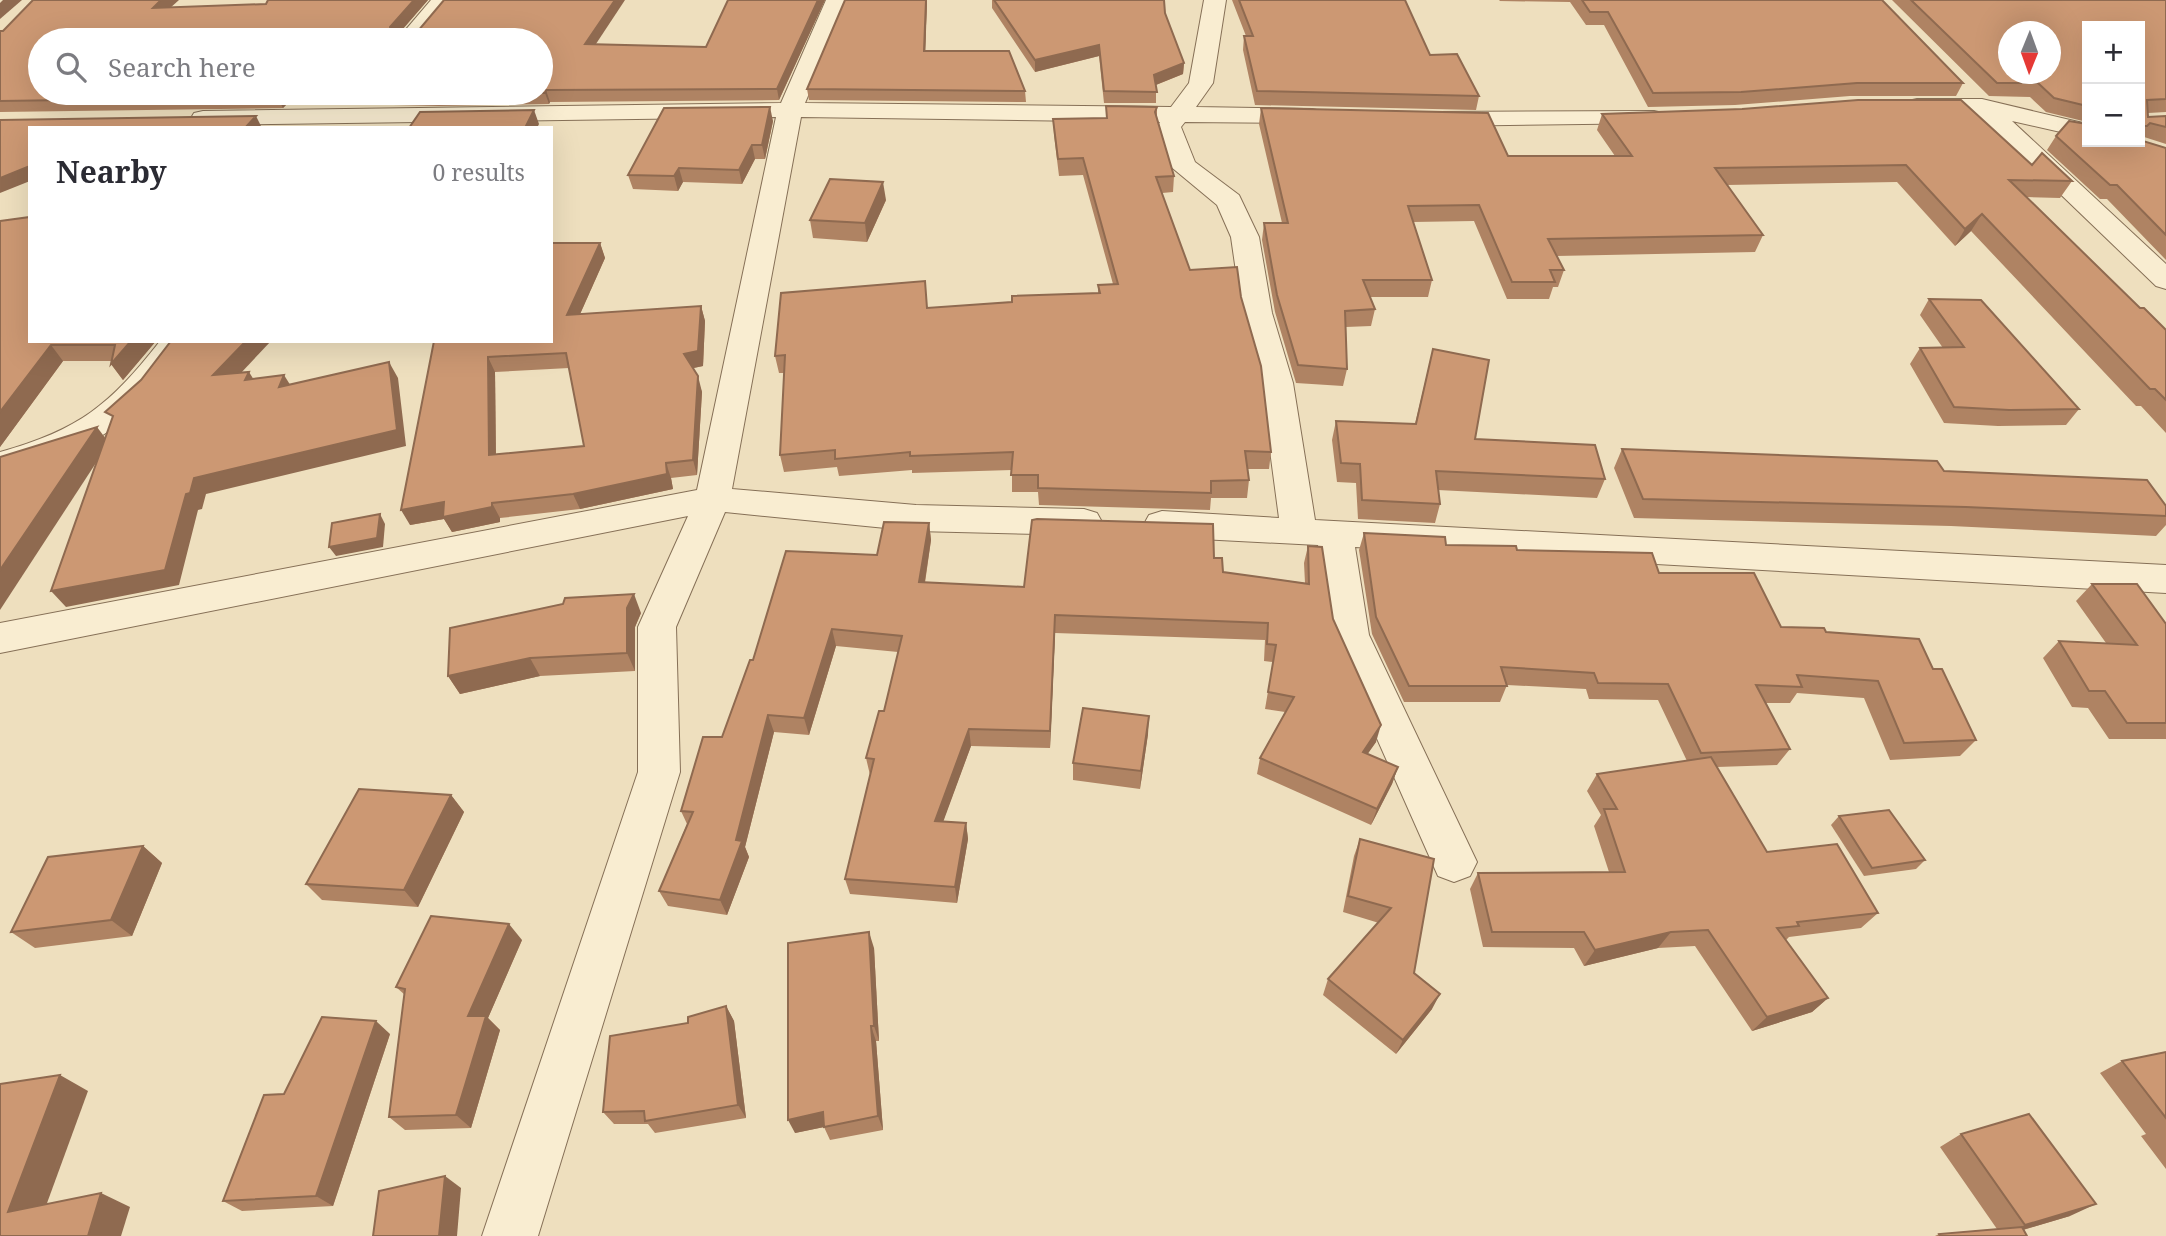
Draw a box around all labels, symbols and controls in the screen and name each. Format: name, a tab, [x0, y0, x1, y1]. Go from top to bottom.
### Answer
north arrow	[1998, 21, 2061, 84]
map controls	[2082, 21, 2145, 147]
button: +	[2082, 21, 2145, 84]
search box	[28, 28, 553, 105]
icon: search	[52, 48, 90, 86]
text: Search here	[108, 49, 256, 85]
button: −	[2082, 84, 2145, 147]
text: Nearby	[56, 151, 167, 192]
text: 0 results	[432, 156, 525, 188]

